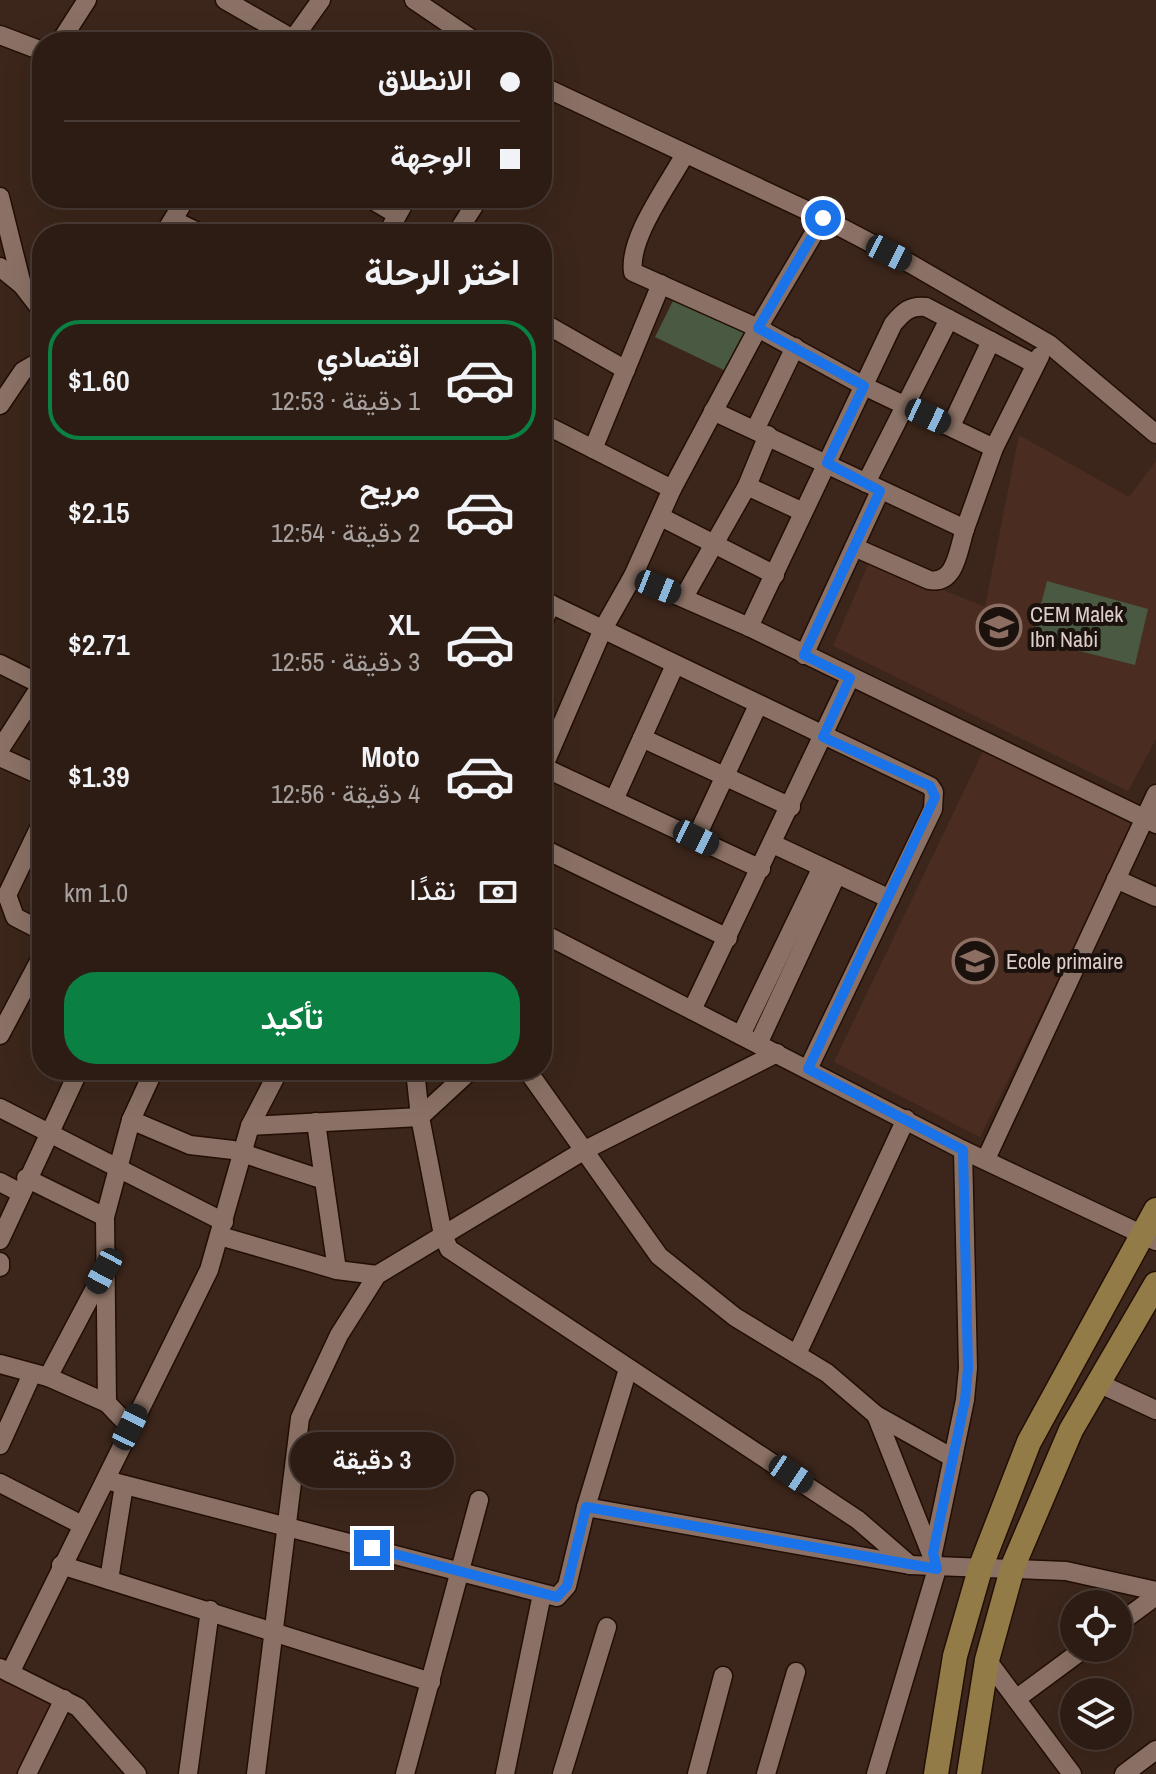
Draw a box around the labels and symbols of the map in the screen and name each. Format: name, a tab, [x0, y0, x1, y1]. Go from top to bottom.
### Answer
route start	[805, 200, 841, 236]
car	[862, 231, 916, 275]
car	[901, 395, 955, 437]
car	[631, 567, 685, 607]
place label: CEM Malek Ibn Nabi	[1030, 599, 1124, 654]
school or university icon: CEM Malek Ibn Nabi	[975, 603, 1023, 651]
car	[669, 817, 723, 859]
school or university icon: Ecole primaire	[951, 937, 999, 985]
place label: Ecole primaire	[1006, 946, 1123, 976]
car	[82, 1244, 126, 1298]
car	[109, 1400, 151, 1454]
callout: 3 دقيقة	[290, 1432, 454, 1488]
car	[764, 1451, 818, 1497]
route end	[354, 1530, 390, 1566]

